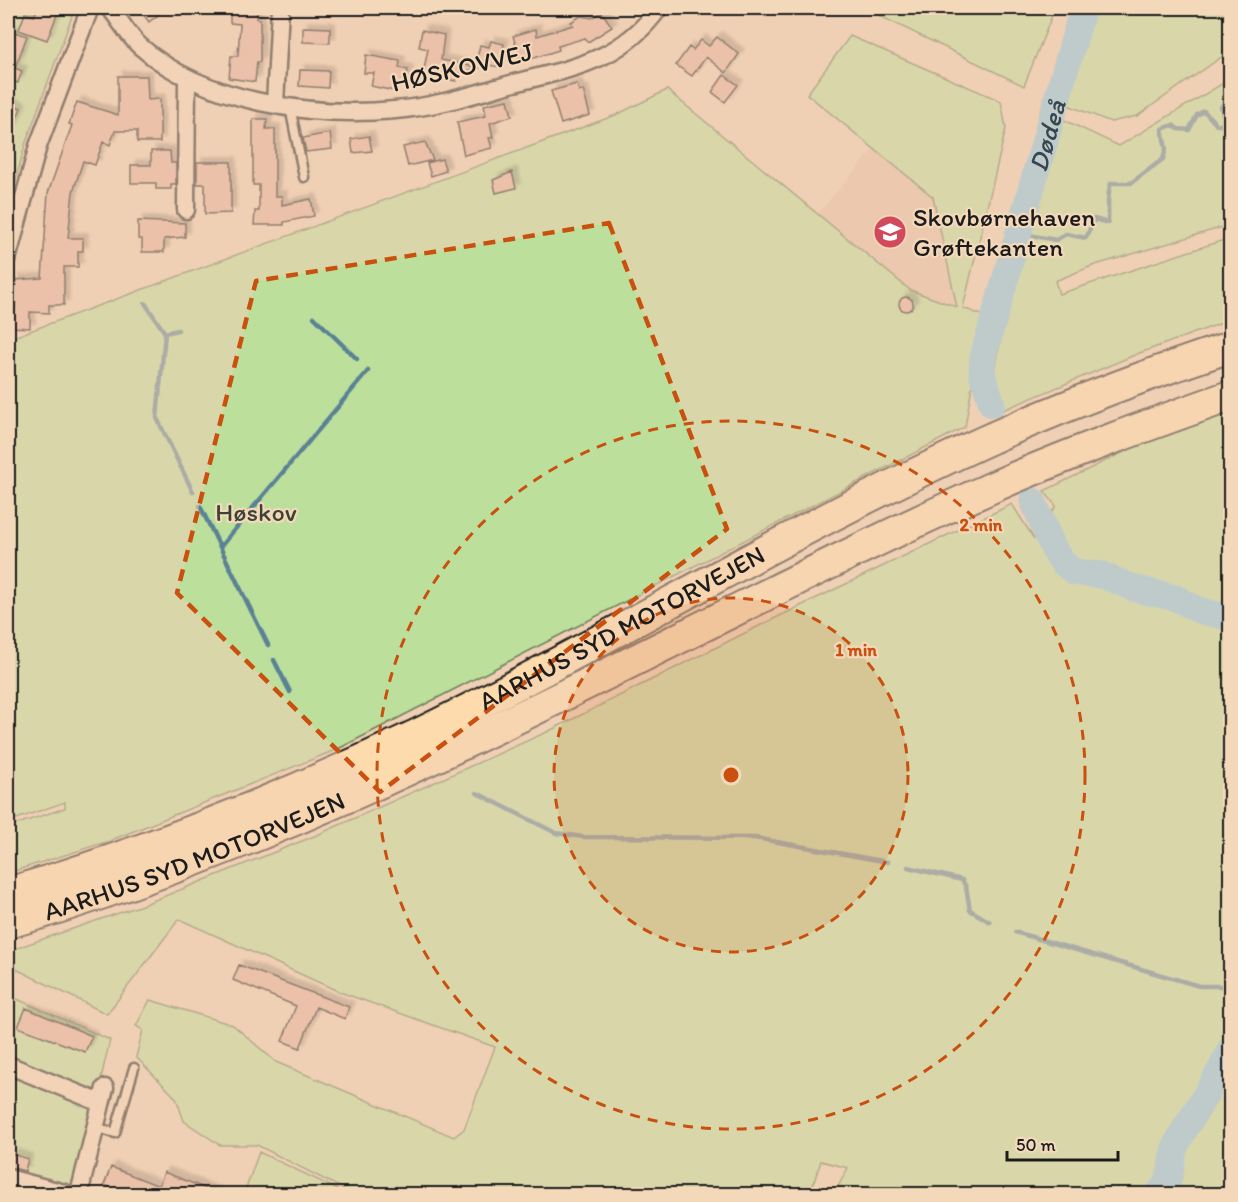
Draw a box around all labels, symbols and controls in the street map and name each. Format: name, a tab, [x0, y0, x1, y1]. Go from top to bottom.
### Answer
street label: HØSKOVVEJ	[388, 35, 536, 99]
water label: Dødeå	[1021, 95, 1073, 175]
place label: Skovbørnehaven Grøftekanten	[913, 201, 1095, 263]
school or university icon: Skovbørnehaven Grøftekanten	[872, 214, 908, 250]
park label: Høskov	[215, 496, 297, 528]
text: 2 min	[960, 514, 1003, 536]
street label: AARHUS SYD MOTORVEJEN	[473, 538, 770, 717]
text: 1 min	[835, 639, 877, 661]
centre of rings	[721, 765, 741, 785]
street label: AARHUS SYD MOTORVEJEN	[40, 784, 350, 927]
scale bar	[1007, 1124, 1118, 1162]
text: 50 m	[1016, 1134, 1056, 1156]

